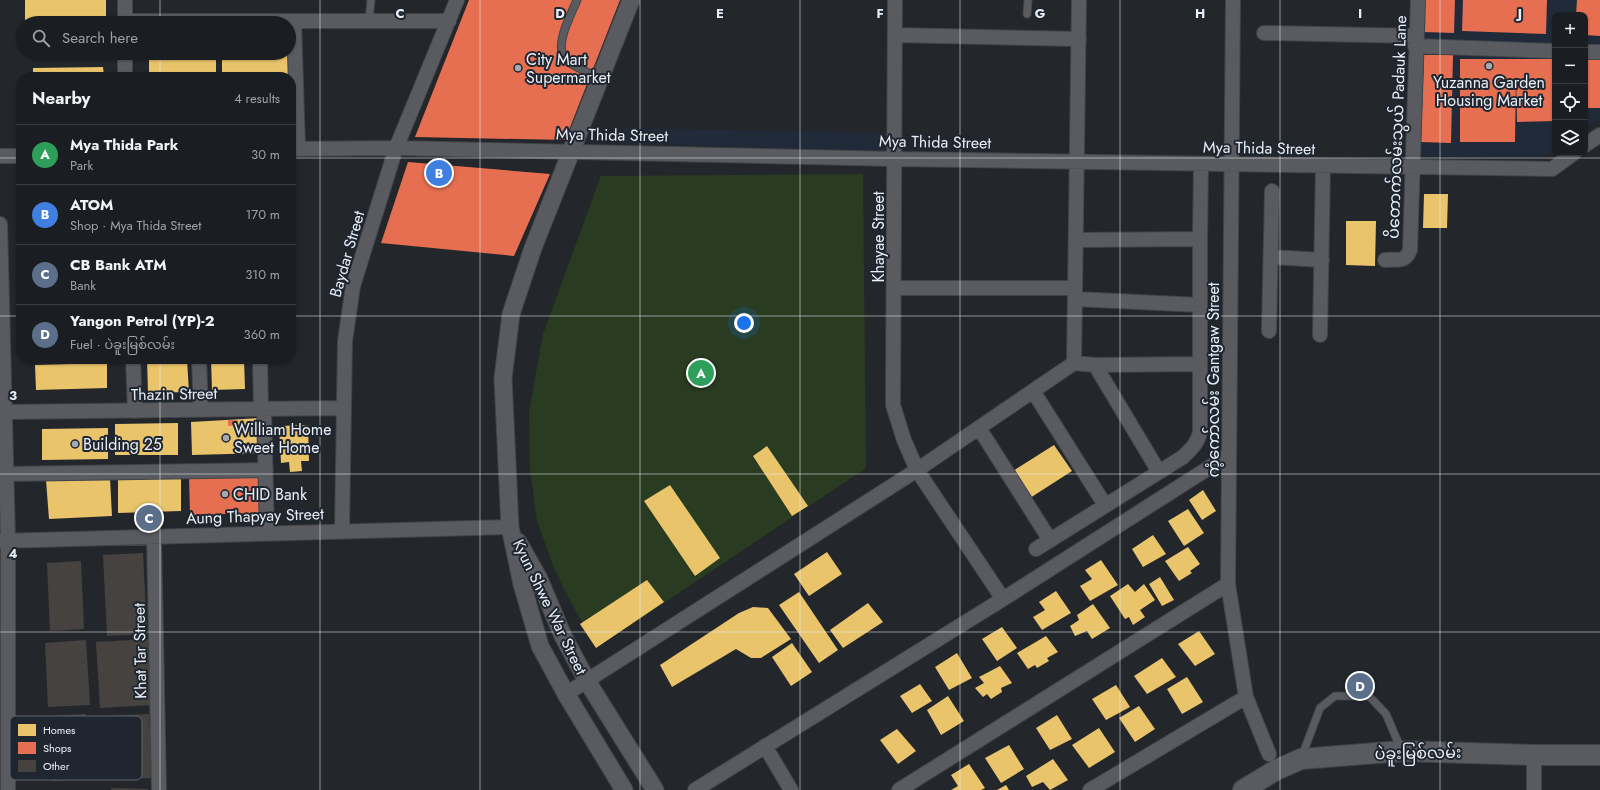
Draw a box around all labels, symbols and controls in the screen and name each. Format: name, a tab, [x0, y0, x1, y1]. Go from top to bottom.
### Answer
text: C	[395, 4, 405, 23]
text: D	[555, 4, 565, 23]
text: E	[716, 4, 724, 23]
text: F	[876, 4, 884, 23]
text: G	[1035, 4, 1046, 23]
text: H	[1195, 4, 1205, 23]
text: I	[1358, 4, 1362, 23]
text: J	[1515, 4, 1522, 23]
map controls	[1552, 12, 1588, 156]
button: +	[1552, 12, 1588, 48]
street label: ပိတောက်လမ်းသွယ် Padauk Lane	[1382, 15, 1414, 239]
search box	[16, 16, 296, 60]
icon: search	[30, 27, 52, 49]
text: Search here	[62, 27, 138, 49]
place label: City Mart Supermarket	[526, 48, 611, 89]
button: −	[1552, 48, 1588, 84]
marker: Yuzanna Garden Housing Market	[1484, 61, 1494, 71]
marker: City Mart Supermarket	[513, 63, 523, 73]
place label: Yuzanna Garden Housing Market	[1433, 71, 1545, 112]
button: locate	[1552, 84, 1588, 120]
text: Nearby	[32, 86, 90, 110]
text: 4 results	[234, 89, 280, 108]
button: layers	[1552, 120, 1588, 156]
street label: Mya Thida Street	[556, 123, 668, 147]
street label: Mya Thida Street	[879, 130, 991, 154]
text: Mya Thida Park	[70, 134, 179, 156]
street label: Mya Thida Street	[1203, 136, 1315, 160]
text: A	[40, 145, 50, 164]
text: 30 m	[251, 145, 280, 164]
text: Park	[70, 156, 93, 175]
pin: B	[426, 158, 452, 188]
street label: Khayae Street	[867, 191, 890, 283]
text: ATOM	[70, 194, 113, 216]
text: B	[41, 205, 49, 224]
text: 170 m	[245, 205, 280, 224]
street label: Baydar Street	[324, 208, 370, 300]
text: Shop · Mya Thida Street	[70, 216, 201, 235]
text: CB Bank ATM	[70, 254, 167, 276]
text: C	[40, 265, 50, 284]
text: 310 m	[245, 265, 280, 284]
text: Bank	[70, 276, 96, 295]
street label: ကံ့ကော်လမ်း Gantgaw Street	[1202, 282, 1225, 478]
text: Yangon Petrol (YP)-2	[70, 310, 214, 332]
your location	[734, 313, 754, 333]
text: D	[40, 325, 50, 344]
text: 360 m	[244, 325, 280, 344]
text: Fuel · ပဲခူးမြစ်လမ်း	[70, 335, 175, 354]
pin: A	[688, 358, 714, 388]
street label: Thazin Street	[131, 382, 218, 406]
text: 3	[9, 386, 17, 405]
place label: William Home Sweet Home	[234, 418, 331, 459]
place label: Building 25	[83, 433, 162, 456]
marker: William Home Sweet Home	[221, 433, 231, 443]
marker: Building 25	[70, 439, 80, 449]
place label: CHID Bank	[233, 483, 308, 506]
marker: CHID Bank	[220, 489, 230, 499]
street label: Aung Thapyay Street	[186, 502, 325, 530]
pin: C	[136, 503, 162, 533]
street label: Kyun Shwe War Street	[507, 535, 593, 679]
text: 4	[8, 544, 18, 563]
street label: Khat Tar Street	[128, 603, 152, 699]
pin: D	[1347, 671, 1373, 701]
legend	[10, 716, 142, 780]
text: Homes	[43, 722, 76, 738]
text: Shops	[43, 740, 72, 756]
street label: ပဲခူးမြစ်လမ်း	[1374, 741, 1462, 768]
text: Other	[43, 758, 70, 774]

